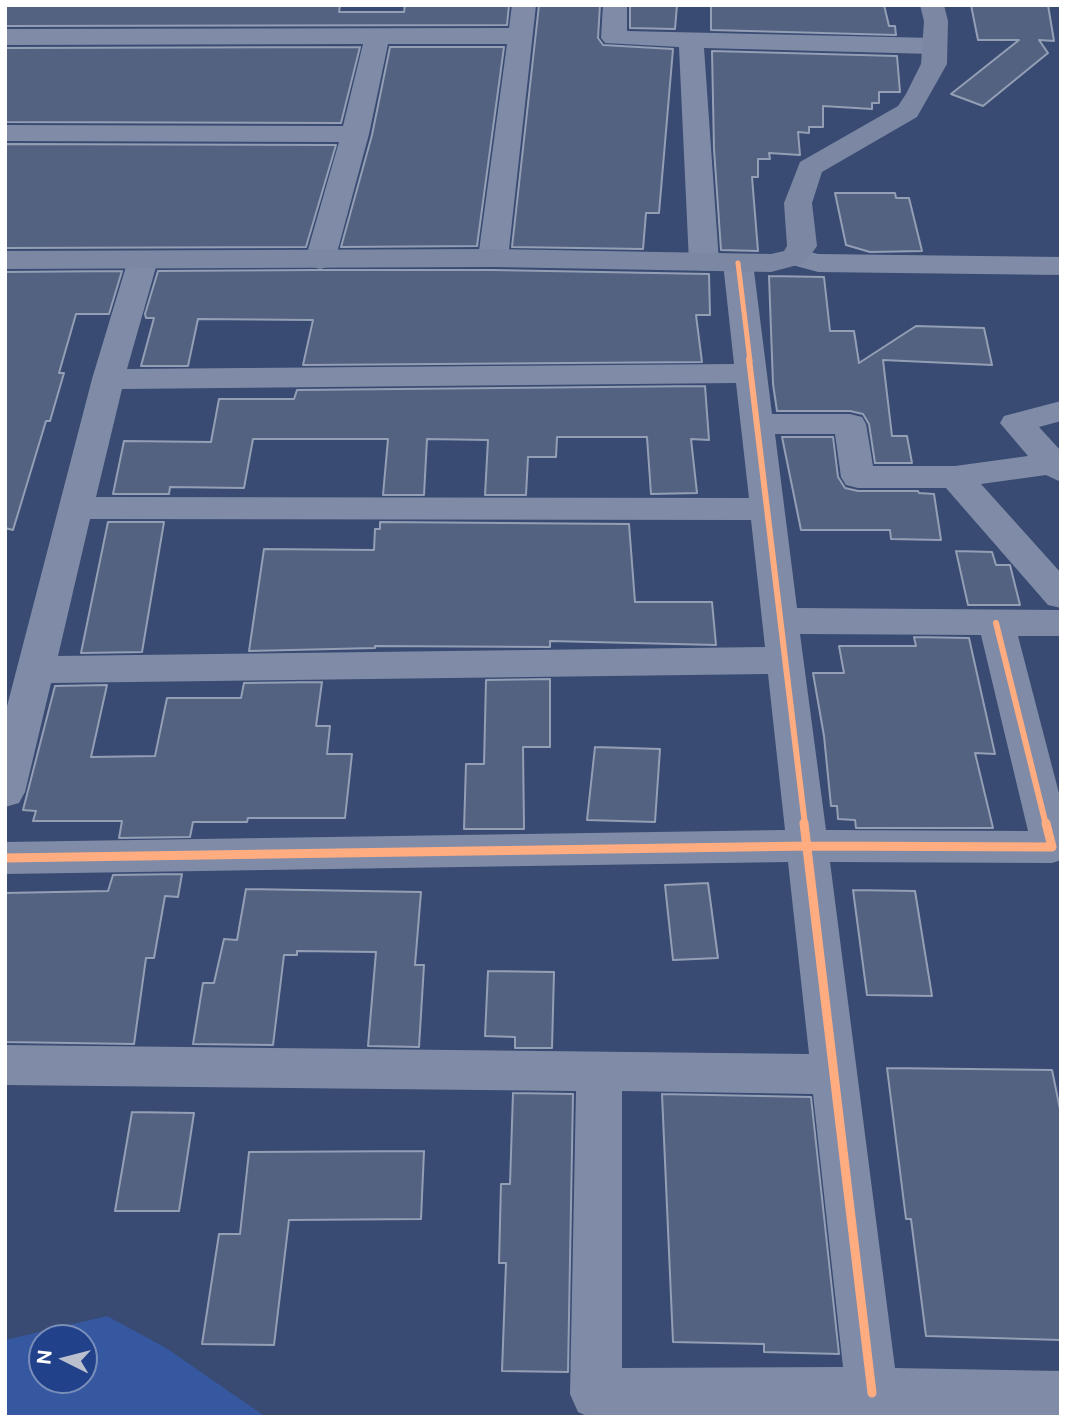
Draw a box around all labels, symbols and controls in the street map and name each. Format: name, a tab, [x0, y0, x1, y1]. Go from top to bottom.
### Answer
north arrow	[28, 1324, 98, 1394]
text: N	[32, 1348, 56, 1366]

